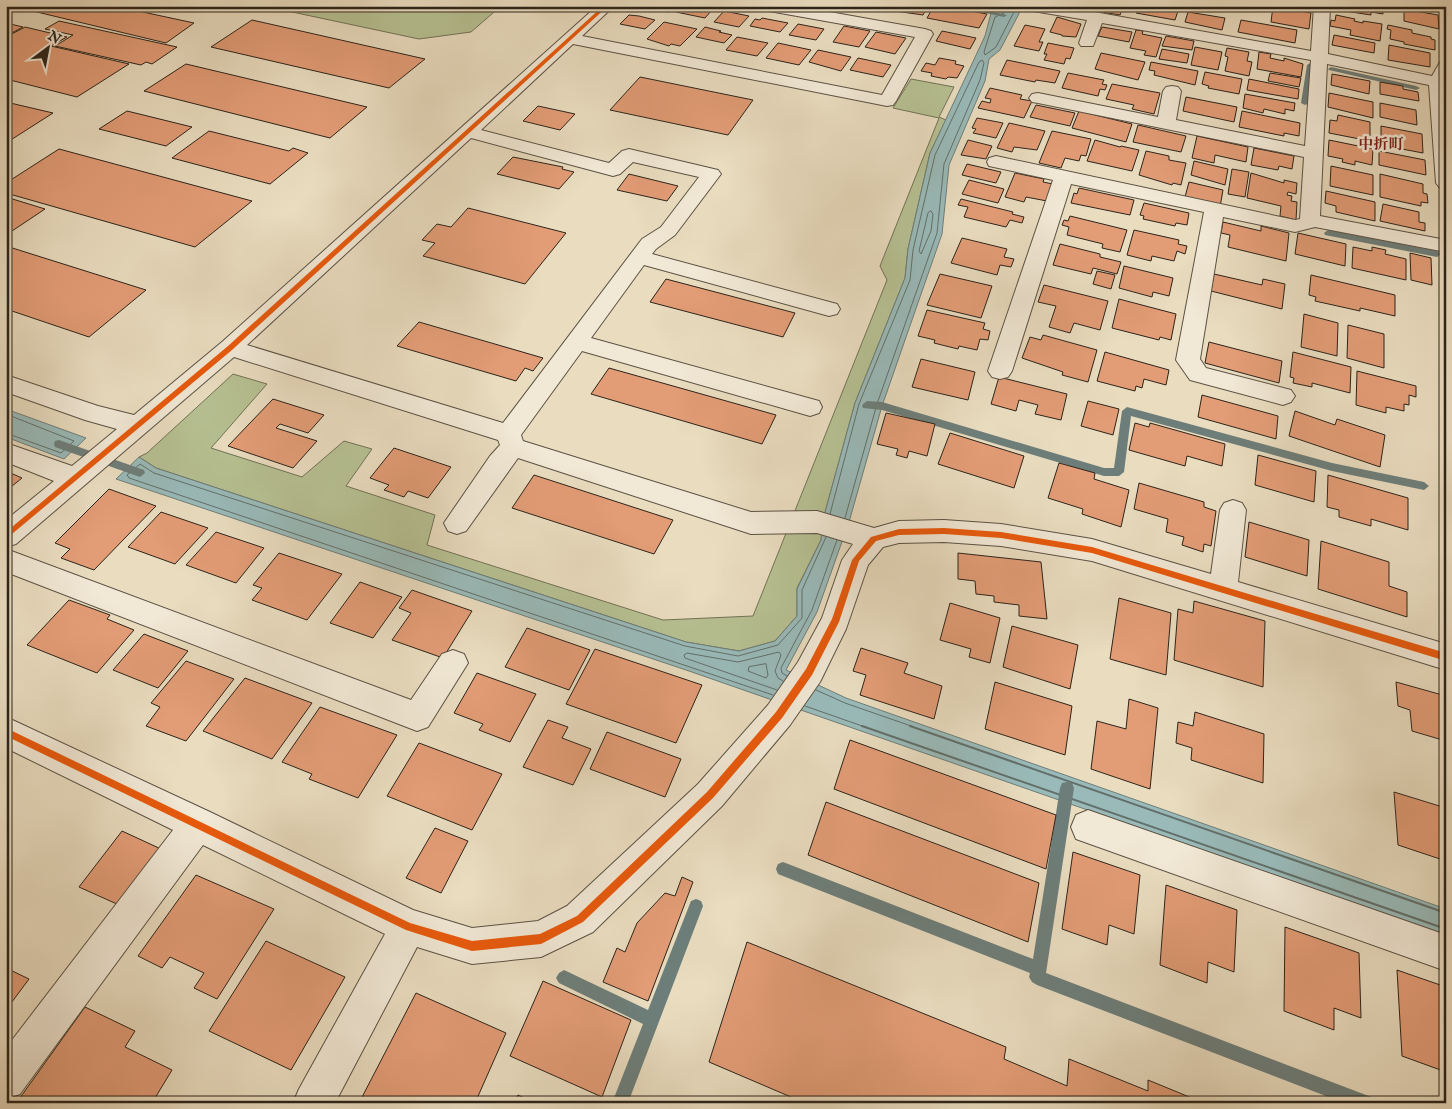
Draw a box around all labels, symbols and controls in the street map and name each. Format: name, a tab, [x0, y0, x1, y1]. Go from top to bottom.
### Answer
north arrow	[22, 22, 72, 72]
text: N	[44, 26, 64, 49]
district label: 中折町	[1358, 135, 1404, 154]

